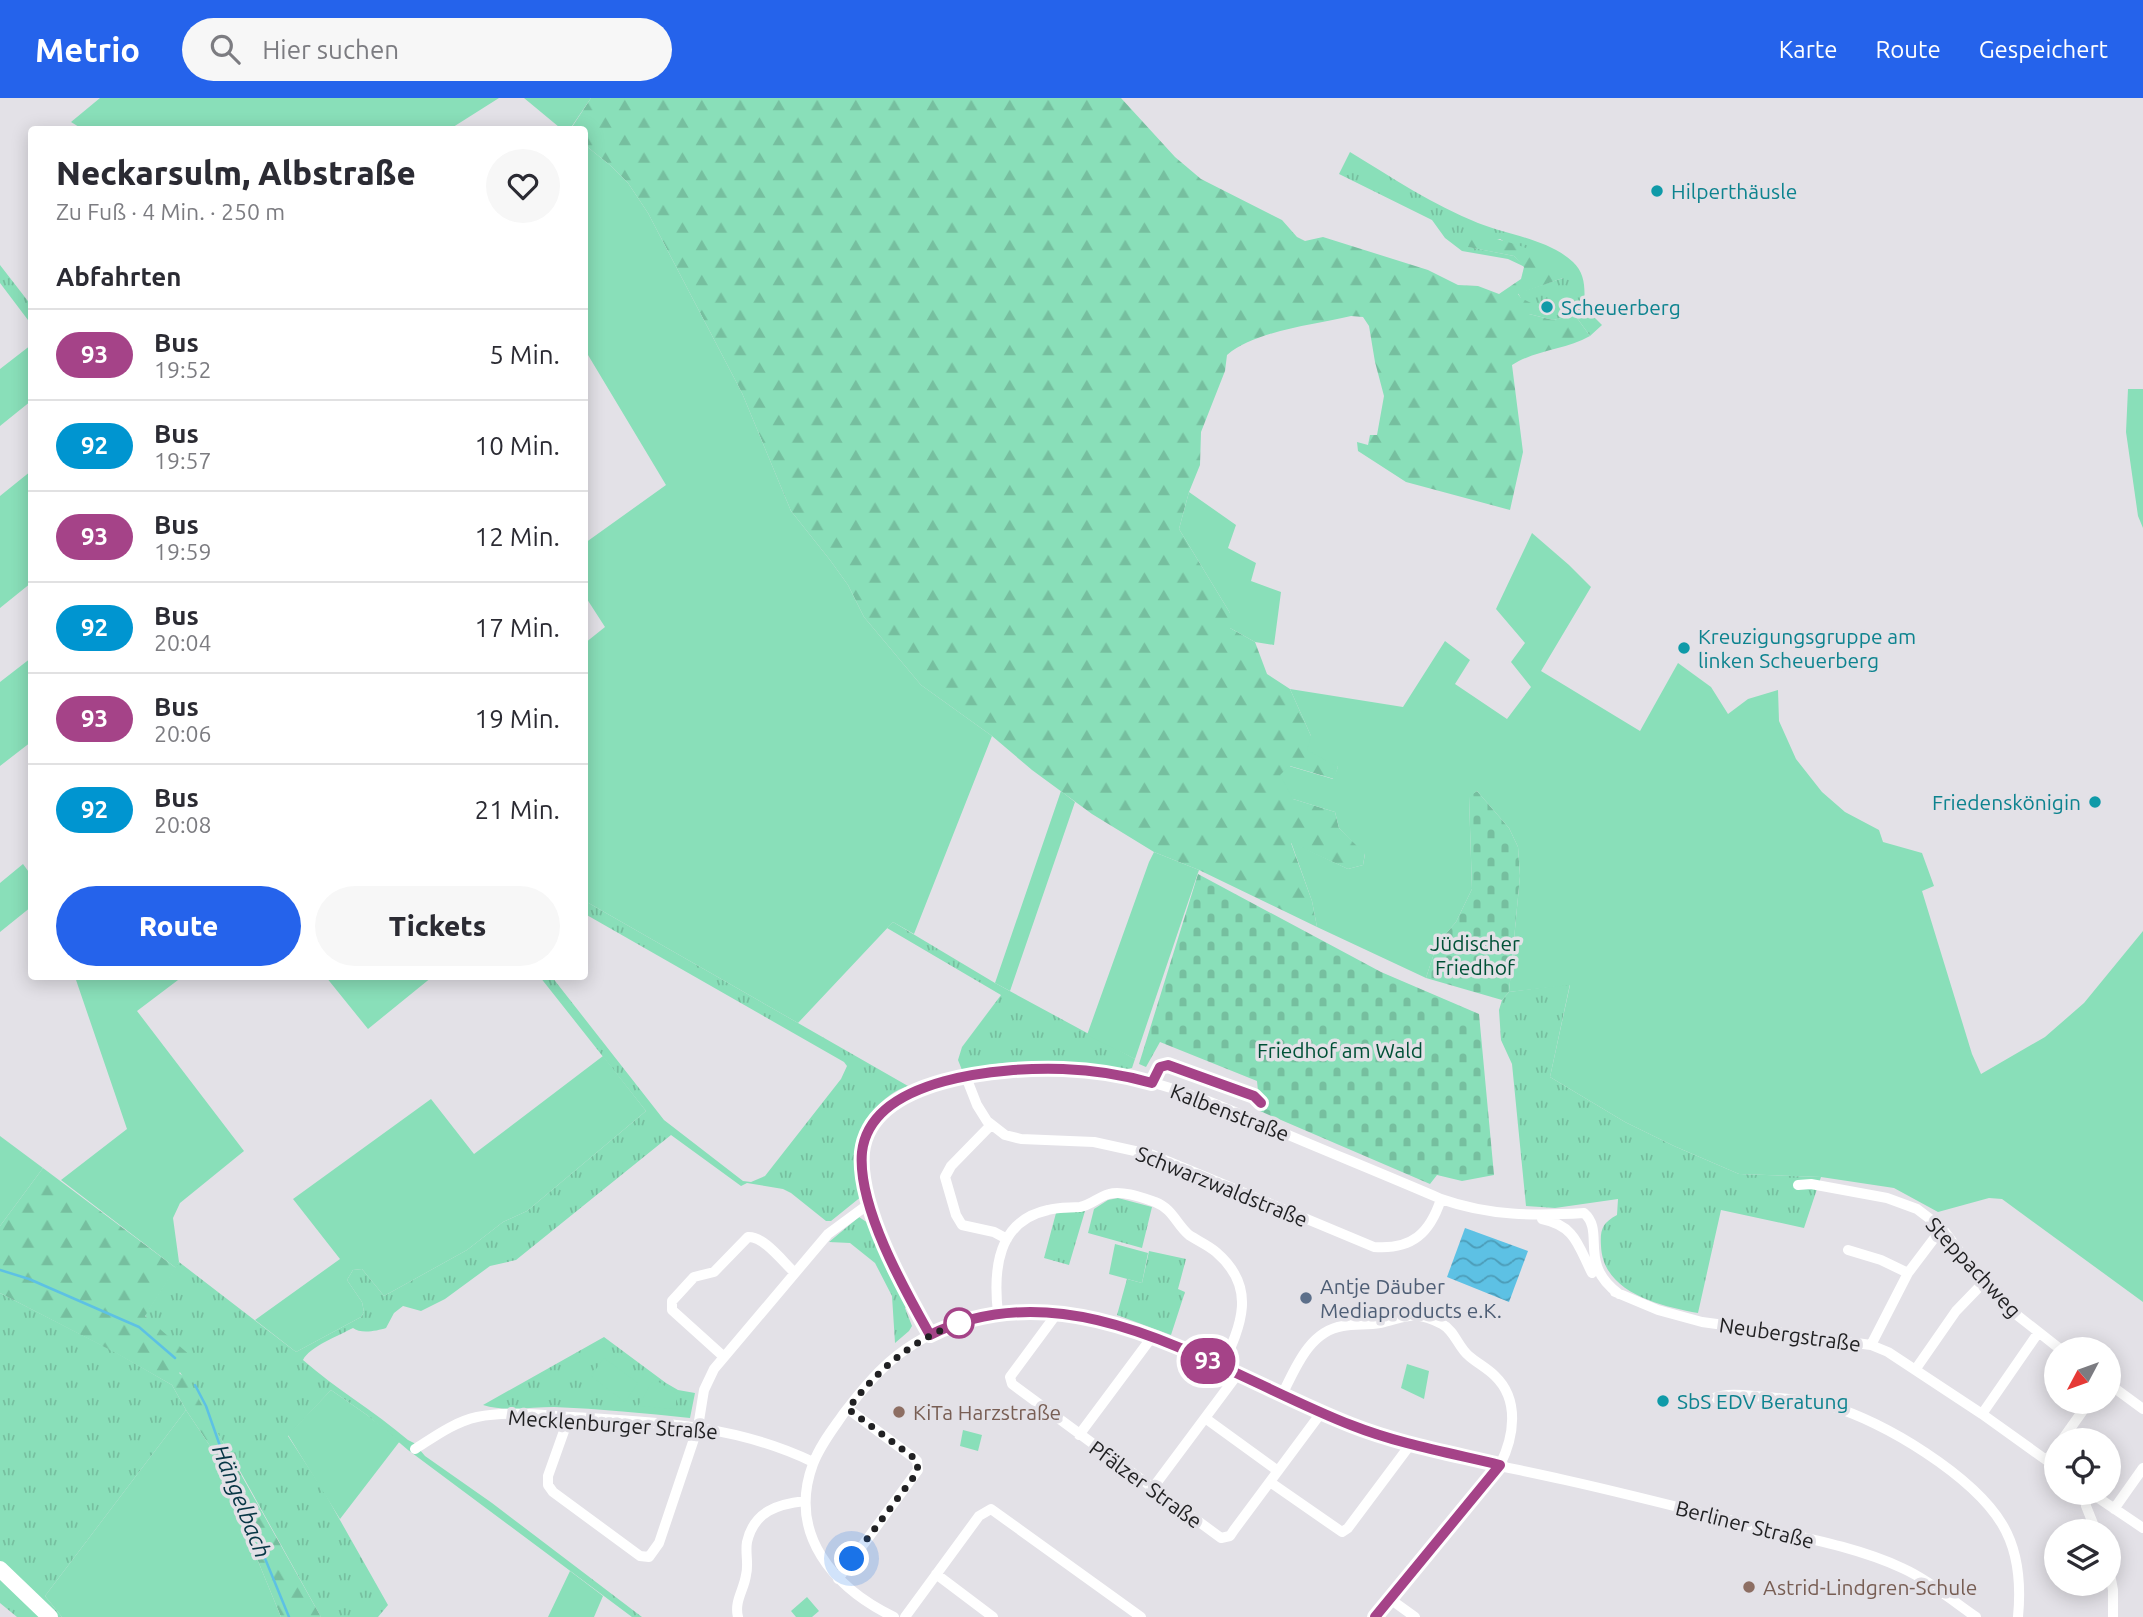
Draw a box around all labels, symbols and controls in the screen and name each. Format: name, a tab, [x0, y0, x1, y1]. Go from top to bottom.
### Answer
search box	[182, 18, 672, 81]
icon: search	[206, 30, 244, 68]
text: Metrio	[35, 31, 140, 68]
text: Hier suchen	[262, 35, 399, 64]
text: Karte	[1779, 36, 1837, 63]
text: Route	[1875, 36, 1941, 63]
text: Gespeichert	[1979, 36, 2108, 63]
button: heart	[486, 149, 560, 223]
text: Neckarsulm, Albstraße	[56, 154, 416, 191]
place label: Hilperthäusle	[1671, 179, 1797, 203]
marker: Hilperthäusle	[1649, 183, 1665, 199]
text: Zu Fuß · 4 Min. · 250 m	[56, 199, 285, 224]
text: Abfahrten	[56, 262, 181, 291]
place label: Scheuerberg	[1561, 295, 1681, 319]
marker: Scheuerberg	[1539, 299, 1555, 315]
text: Bus	[154, 328, 199, 357]
text: 5 Min.	[489, 340, 560, 369]
text: 93	[81, 341, 108, 368]
text: 19:52	[154, 357, 212, 382]
text: Bus	[154, 419, 199, 448]
text: 10 Min.	[475, 431, 560, 460]
text: 92	[81, 432, 108, 459]
text: 19:57	[154, 448, 212, 473]
text: Bus	[154, 510, 199, 539]
text: 12 Min.	[475, 522, 560, 551]
text: 93	[81, 523, 108, 550]
text: 19:59	[154, 539, 212, 564]
text: Bus	[154, 601, 199, 630]
text: 17 Min.	[475, 613, 560, 642]
text: 92	[81, 614, 108, 641]
place label: Kreuzigungsgruppe am linken Scheuerberg	[1698, 624, 1916, 672]
text: 20:04	[154, 630, 212, 655]
marker: Kreuzigungsgruppe am linken Scheuerberg	[1676, 640, 1692, 656]
text: Bus	[154, 692, 199, 721]
text: 19 Min.	[475, 704, 560, 733]
text: 93	[81, 705, 108, 732]
text: 20:06	[154, 721, 212, 746]
text: Bus	[154, 783, 199, 812]
place label: Friedenskönigin	[1932, 790, 2081, 814]
marker: Friedenskönigin	[2087, 794, 2103, 810]
text: 21 Min.	[475, 795, 560, 824]
text: 92	[81, 796, 108, 823]
text: 20:08	[154, 812, 212, 837]
button: Route	[56, 886, 301, 966]
button: Tickets	[315, 886, 560, 966]
park label: Jüdischer Friedhof	[1430, 931, 1520, 979]
park label: Friedhof am Wald	[1257, 1038, 1423, 1062]
street label: Kalbenstraße	[1167, 1078, 1293, 1146]
street label: Schwarzwaldstraße	[1133, 1141, 1311, 1231]
street label: Steppachweg	[1922, 1212, 2026, 1322]
place label: Antje Däuber Mediaproducts e.K.	[1320, 1274, 1502, 1322]
marker: Antje Däuber Mediaproducts e.K.	[1298, 1290, 1314, 1306]
unlabelled marker	[944, 1308, 974, 1338]
street label: Neubergstraße	[1718, 1312, 1862, 1356]
north arrow	[2044, 1337, 2121, 1414]
map controls	[2044, 1337, 2121, 1596]
line badge: 93	[1176, 1338, 1240, 1384]
text: 93	[1194, 1347, 1222, 1374]
place label: SbS EDV Beratung	[1677, 1389, 1849, 1413]
marker: SbS EDV Beratung	[1655, 1393, 1671, 1409]
place label: KiTa Harzstraße	[913, 1400, 1061, 1424]
marker: KiTa Harzstraße	[891, 1404, 907, 1420]
street label: Mecklenburger Straße	[507, 1405, 719, 1443]
button: locate	[2044, 1428, 2121, 1505]
street label: Pfälzer Straße	[1085, 1435, 1207, 1533]
water label: Hängelbach	[208, 1441, 276, 1561]
street label: Berliner Straße	[1673, 1495, 1817, 1553]
button: layers	[2044, 1519, 2121, 1596]
your location	[834, 1541, 869, 1576]
place label: Astrid-Lindgren-Schule	[1763, 1575, 1977, 1599]
marker: Astrid-Lindgren-Schule	[1741, 1579, 1757, 1595]

